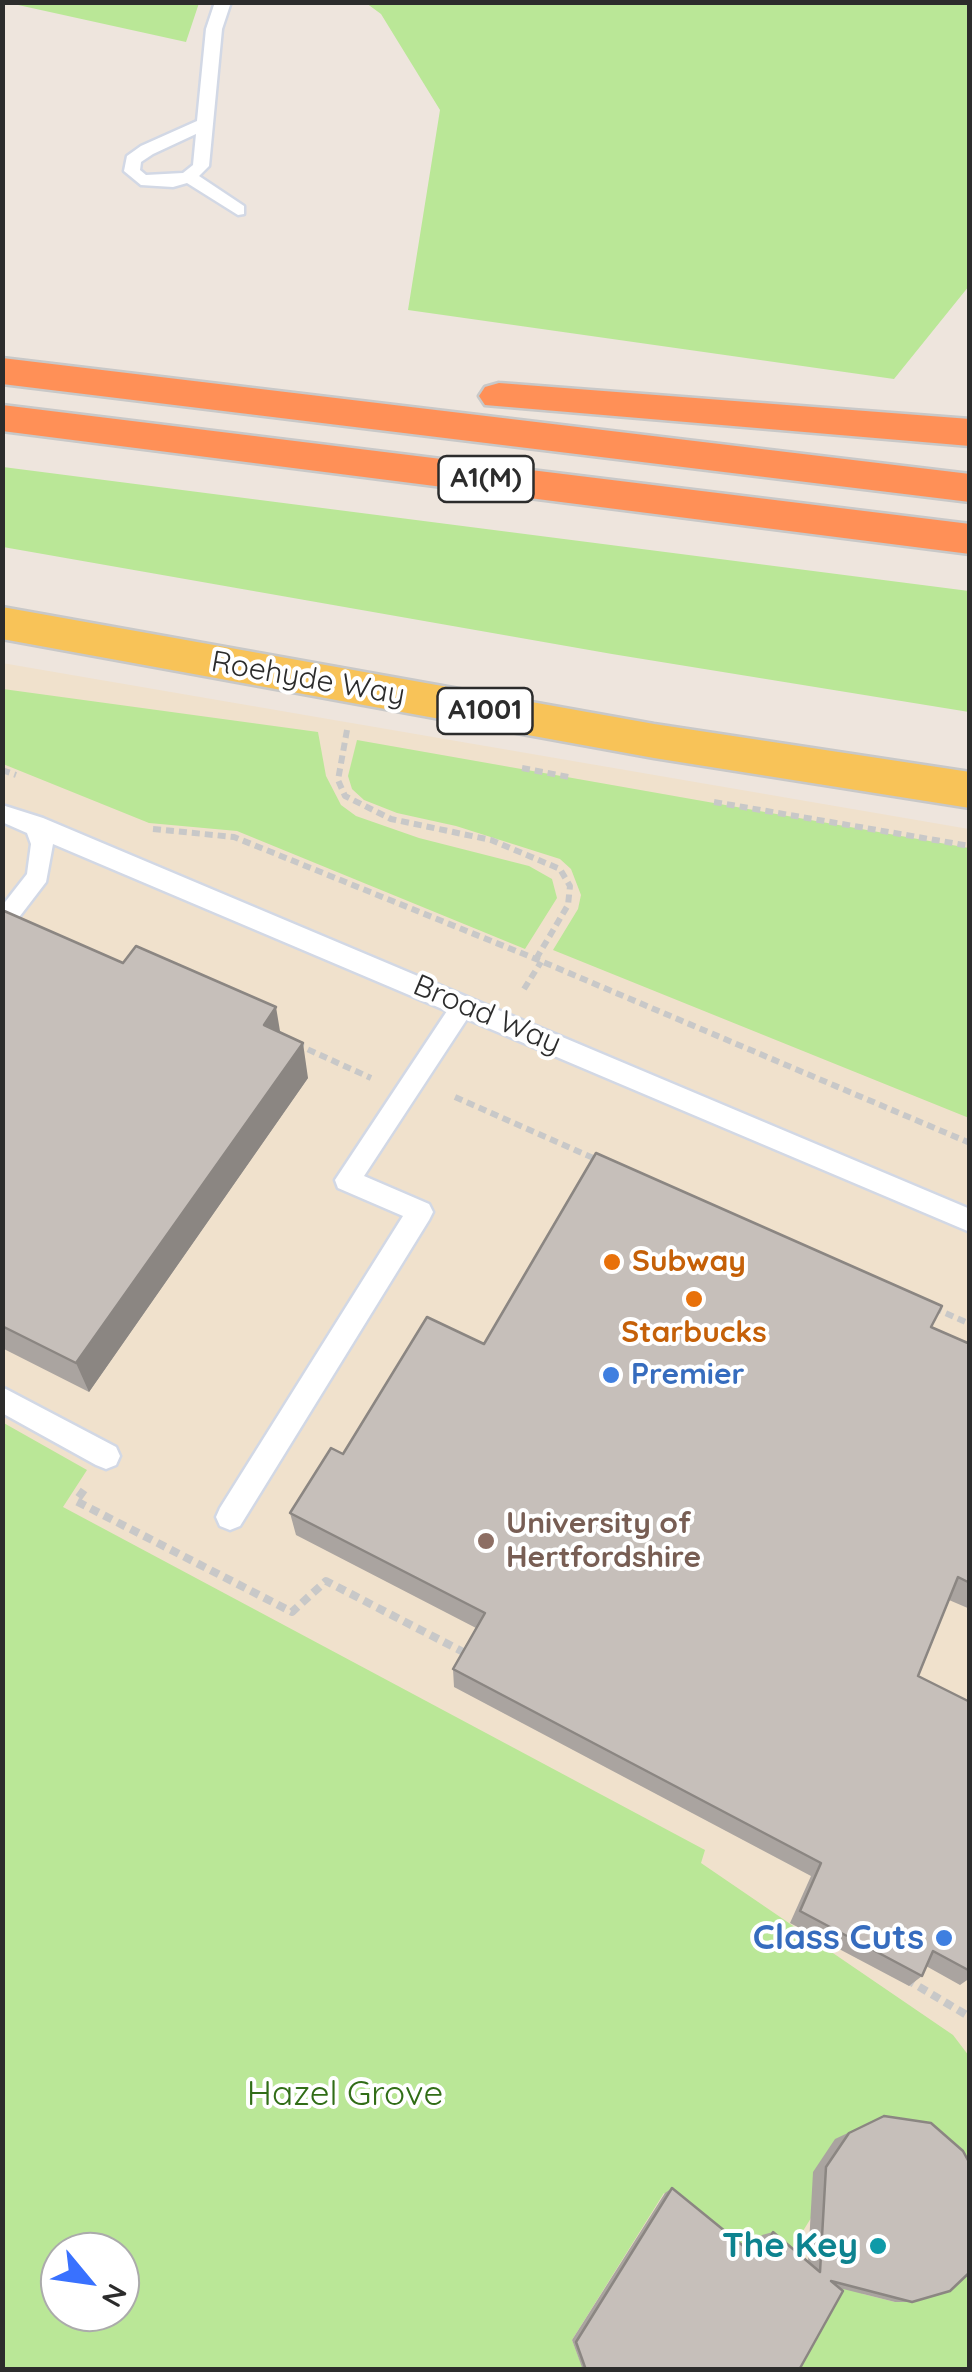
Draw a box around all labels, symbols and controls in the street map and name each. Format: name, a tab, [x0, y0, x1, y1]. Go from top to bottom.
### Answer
road number: A1(M)	[438, 456, 534, 502]
street label: Roehyde Way	[208, 644, 408, 714]
road number: A1001	[438, 688, 532, 734]
street label: Broad Way	[408, 968, 566, 1062]
place label: Subway	[632, 1244, 746, 1280]
marker: Subway	[601, 1251, 623, 1273]
marker: Starbucks	[683, 1288, 705, 1310]
place label: Starbucks	[621, 1315, 767, 1351]
place label: Premier	[631, 1357, 745, 1393]
marker: Premier	[600, 1364, 622, 1386]
place label: University of Hertfordshire	[506, 1506, 701, 1576]
marker: University of Hertfordshire	[475, 1530, 497, 1552]
place label: Class Cuts	[753, 1917, 924, 1959]
marker: Class Cuts	[933, 1927, 955, 1949]
park label: Hazel Grove	[247, 2073, 443, 2115]
place label: The Key	[722, 2225, 858, 2267]
north arrow	[40, 2232, 140, 2332]
marker: The Key	[867, 2235, 889, 2257]
text: N	[95, 2278, 135, 2313]

